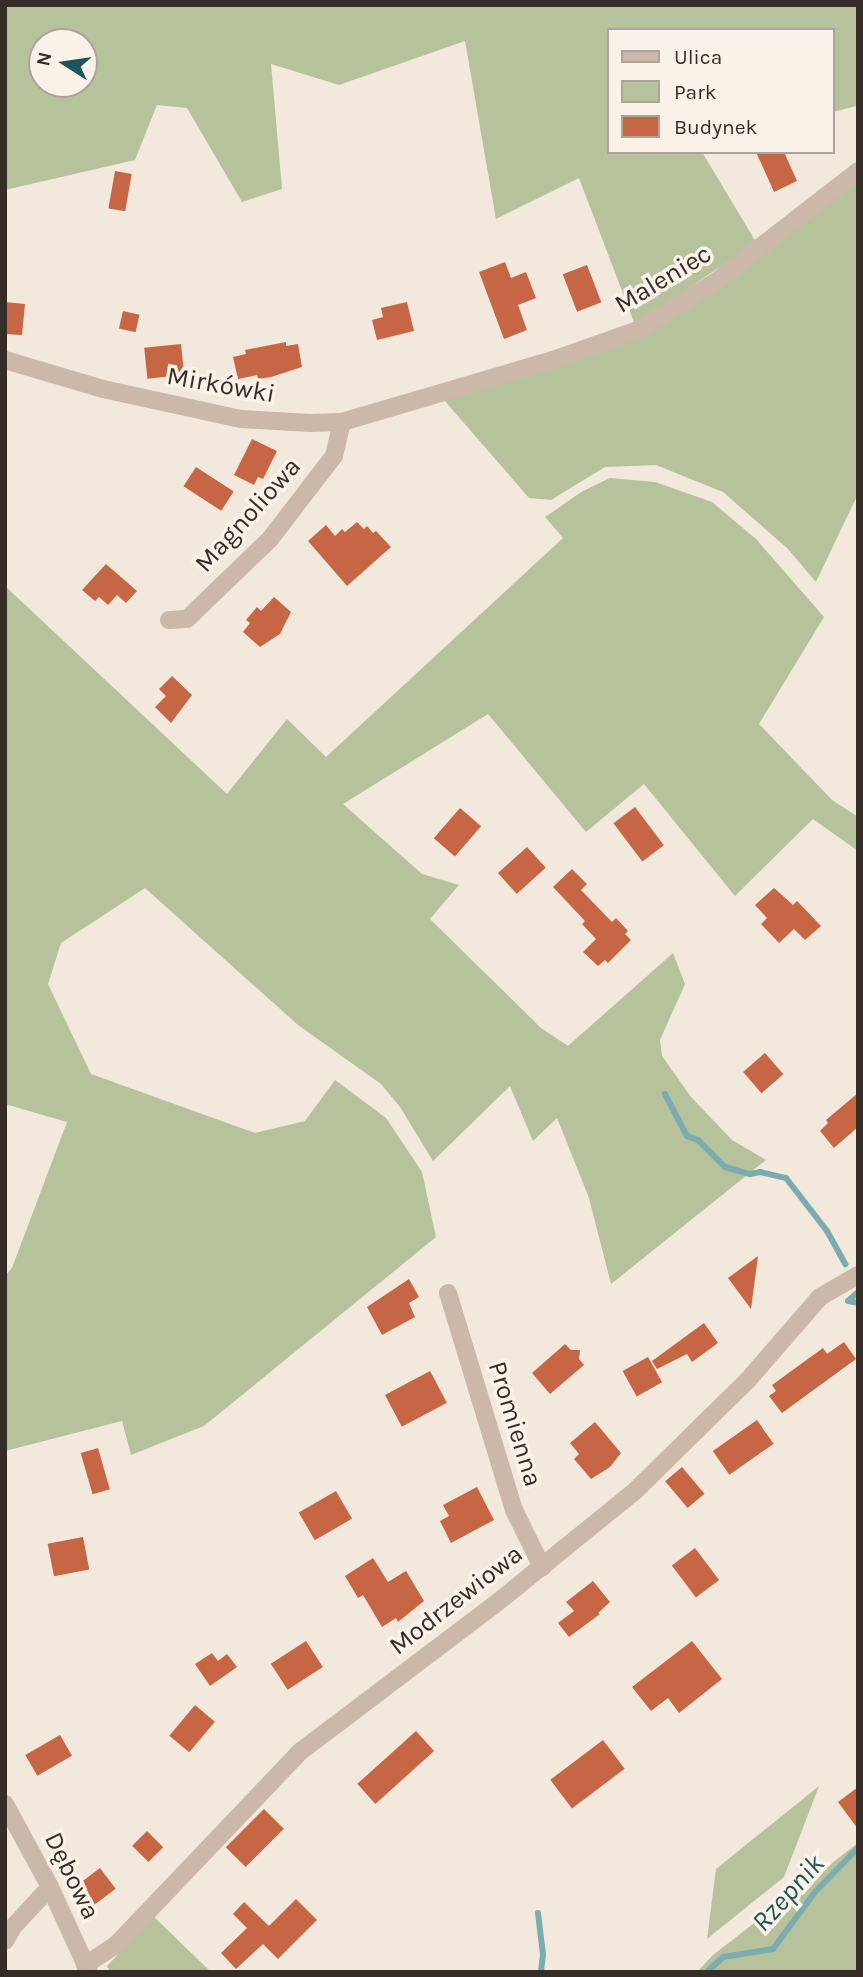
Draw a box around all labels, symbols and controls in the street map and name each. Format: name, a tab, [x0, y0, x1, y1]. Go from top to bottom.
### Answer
north arrow	[28, 28, 98, 98]
legend	[608, 28, 835, 154]
text: Ulica	[674, 45, 722, 69]
text: N	[32, 50, 57, 68]
text: Park	[674, 80, 717, 104]
text: Budynek	[674, 115, 757, 139]
street label: Maleniec	[609, 238, 717, 320]
street label: Mirkówki	[164, 360, 278, 410]
street label: Magnoliowa	[188, 451, 308, 579]
street label: Promienna	[481, 1358, 549, 1490]
street label: Modrzewiowa	[383, 1538, 529, 1662]
street label: Dębowa	[38, 1827, 106, 1925]
water label: Rzepnik	[745, 1847, 831, 1939]

